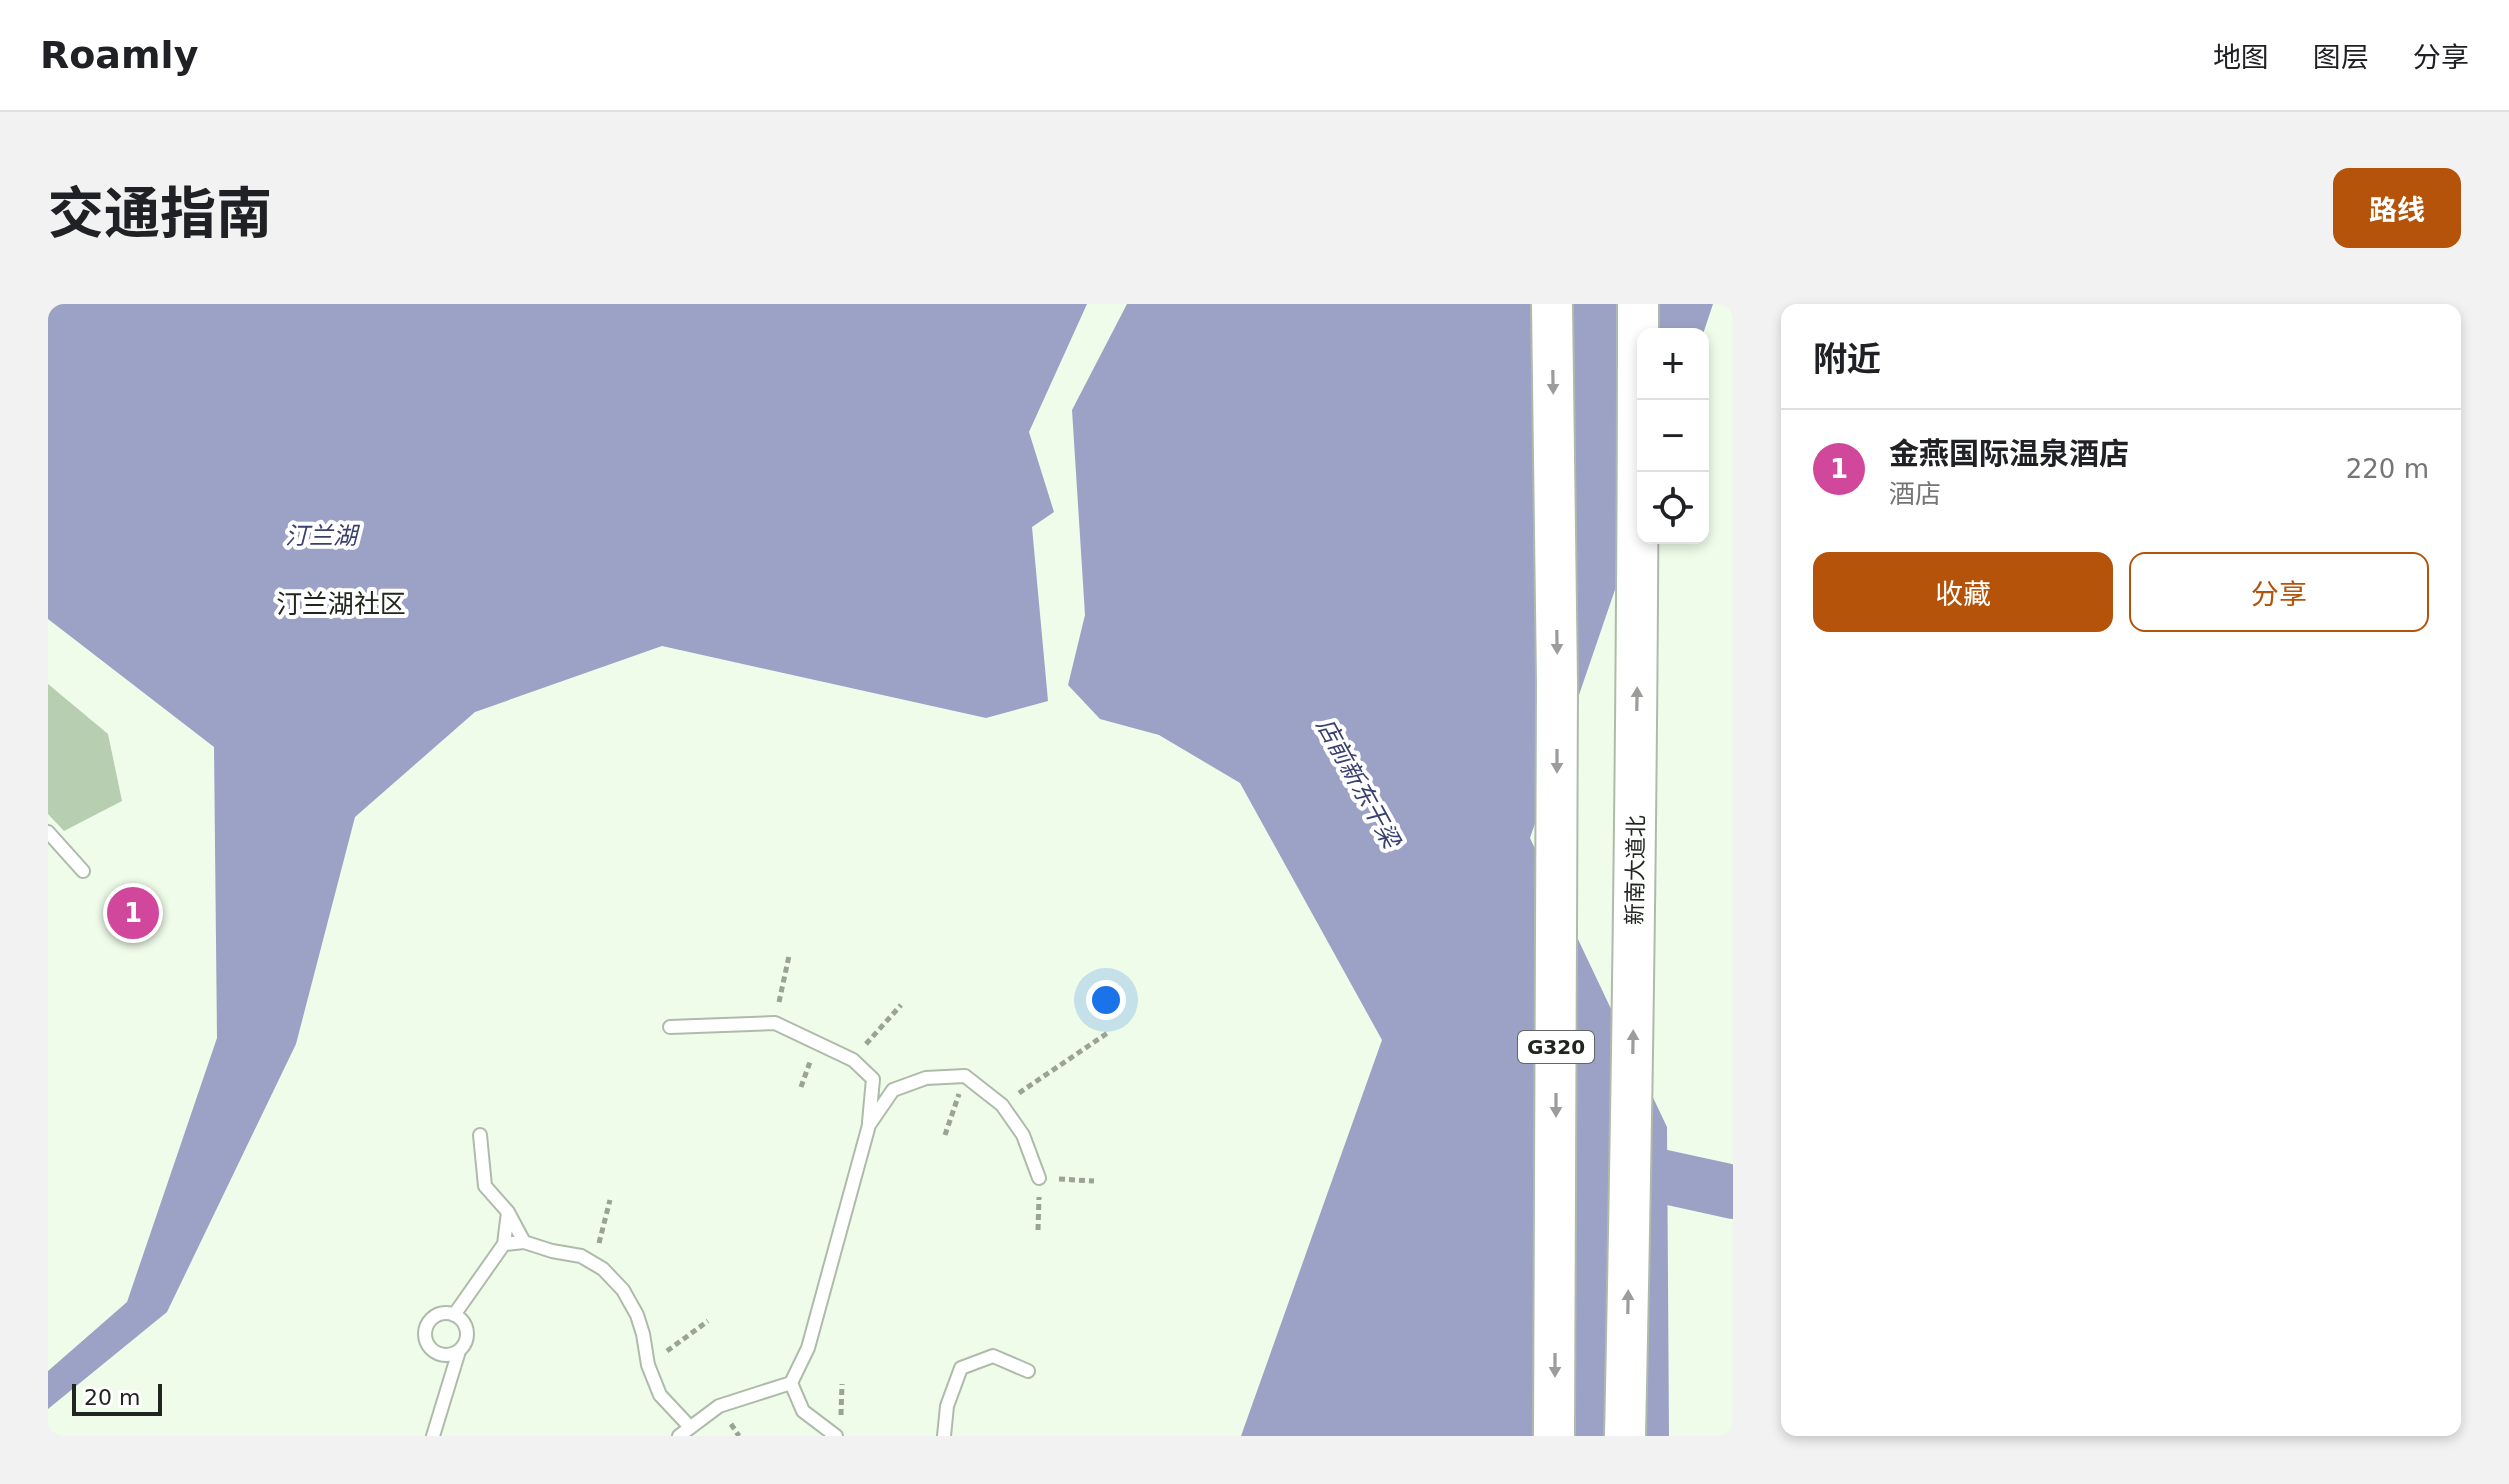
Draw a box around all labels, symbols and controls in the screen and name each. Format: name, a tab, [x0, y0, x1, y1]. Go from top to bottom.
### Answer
text: Roamly	[40, 33, 198, 77]
text: 地图	[2213, 41, 2269, 74]
text: 图层	[2313, 41, 2369, 74]
text: 分享	[2413, 41, 2469, 74]
button: 路线	[2333, 168, 2461, 248]
text: 交通指南	[48, 181, 272, 246]
map controls	[1637, 328, 1709, 544]
button: +	[1637, 328, 1709, 400]
text: 附近	[1813, 339, 1881, 379]
one-way arrow	[1547, 370, 1559, 395]
button: −	[1637, 400, 1709, 472]
text: 金燕国际温泉酒店	[1889, 436, 2129, 471]
text: 1	[1830, 454, 1848, 484]
text: 220 m	[2346, 454, 2429, 484]
button: locate	[1637, 472, 1709, 544]
text: 酒店	[1889, 479, 1941, 509]
water label: 汀兰湖	[285, 522, 361, 550]
button: 收藏	[1813, 552, 2113, 632]
button: 分享	[2129, 552, 2429, 632]
district label: 汀兰湖社区	[276, 589, 406, 619]
one-way arrow	[1550, 630, 1563, 655]
one-way arrow	[1631, 686, 1643, 711]
water label: 店前新东干梁	[1311, 713, 1406, 855]
one-way arrow	[1551, 749, 1563, 774]
street label: 新南大道北	[1622, 815, 1649, 925]
pin: 1	[107, 883, 159, 943]
your location	[1086, 980, 1126, 1020]
one-way arrow	[1627, 1029, 1639, 1054]
road number: G320	[1518, 1031, 1594, 1063]
one-way arrow	[1550, 1093, 1562, 1118]
one-way arrow	[1621, 1289, 1634, 1314]
one-way arrow	[1548, 1353, 1561, 1378]
scale bar	[72, 1380, 162, 1416]
text: 20 m	[84, 1385, 140, 1410]

